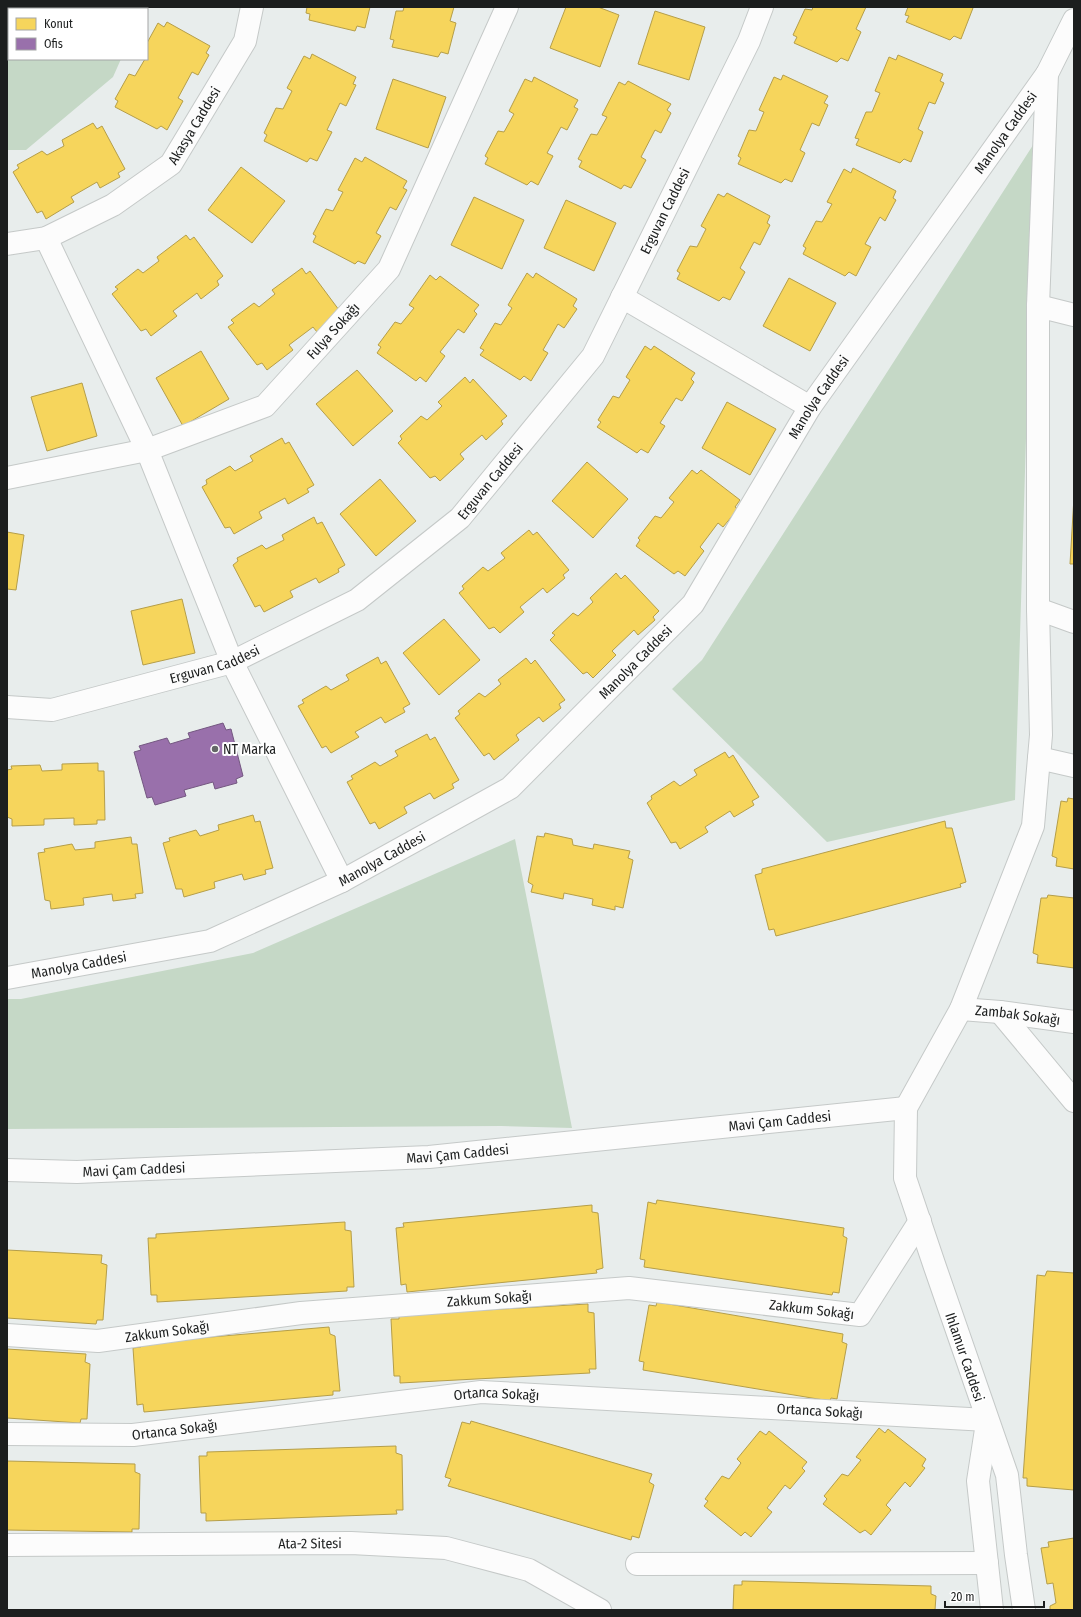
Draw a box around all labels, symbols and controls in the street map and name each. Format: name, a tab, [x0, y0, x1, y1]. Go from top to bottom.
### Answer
legend	[8, 8, 148, 60]
text: Konut	[44, 17, 73, 31]
text: Ofis	[44, 37, 63, 51]
street label: Akasya Caddesi	[165, 84, 224, 168]
street label: Manolya Caddesi	[971, 88, 1041, 177]
street label: Erguvan Caddesi	[637, 165, 694, 257]
street label: Fulya Sokağı	[303, 299, 363, 363]
street label: Manolya Caddesi	[785, 352, 853, 442]
street label: Erguvan Caddesi	[454, 440, 527, 523]
street label: Manolya Caddesi	[595, 622, 676, 703]
street label: Erguvan Caddesi	[168, 642, 262, 687]
place label: NT Marka	[223, 741, 276, 758]
marker: NT Marka	[210, 744, 220, 754]
street label: Manolya Caddesi	[336, 828, 429, 890]
street label: Manolya Caddesi	[30, 948, 128, 982]
street label: Zambak Sokağı	[974, 1002, 1061, 1029]
street label: Mavi Çam Caddesi	[728, 1108, 832, 1135]
street label: Mavi Çam Caddesi	[406, 1141, 510, 1167]
street label: Mavi Çam Caddesi	[82, 1159, 186, 1181]
street label: Zakkum Sokağı	[446, 1287, 532, 1311]
street label: Zakkum Sokağı	[768, 1296, 855, 1323]
street label: Ihlamur Caddesi	[941, 1310, 988, 1404]
street label: Zakkum Sokağı	[124, 1318, 211, 1346]
street label: Ortanca Sokağı	[453, 1384, 540, 1404]
street label: Ortanca Sokağı	[776, 1400, 863, 1422]
street label: Ortanca Sokağı	[131, 1417, 218, 1444]
street label: Ata-2 Sitesi	[278, 1535, 342, 1552]
scale bar	[945, 1583, 1044, 1609]
text: 20 m	[951, 1590, 975, 1604]

